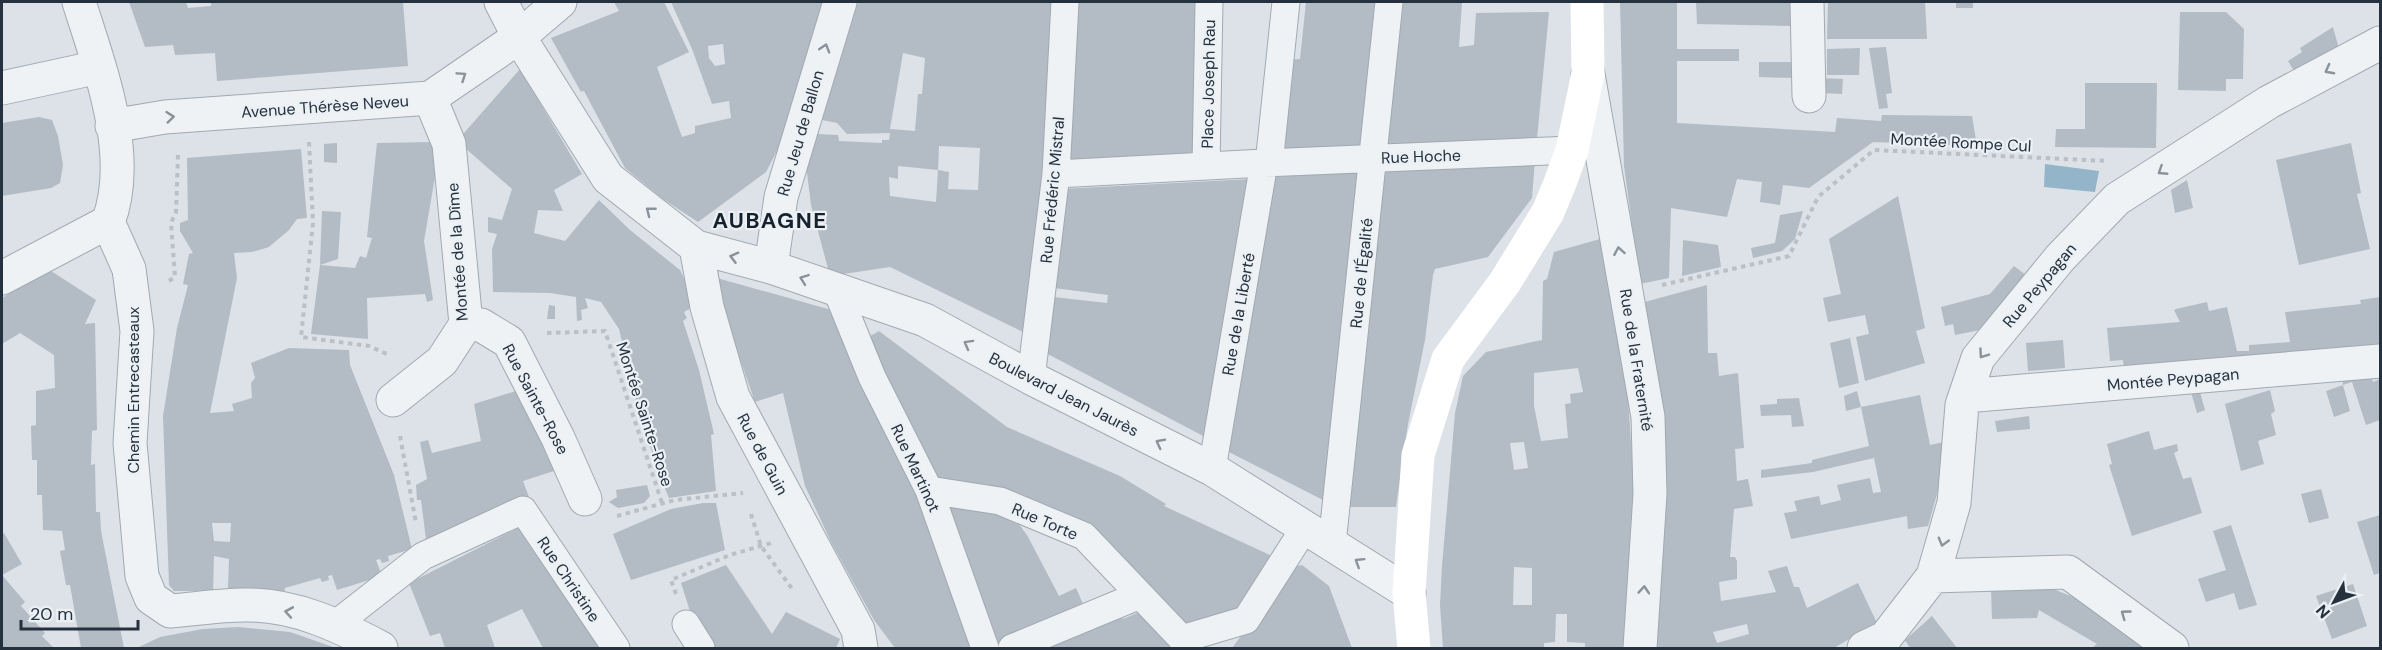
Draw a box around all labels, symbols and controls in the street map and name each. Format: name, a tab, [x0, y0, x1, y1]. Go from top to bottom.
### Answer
street label: Place Joseph Rau	[1197, 19, 1220, 149]
one-way arrow	[818, 43, 831, 54]
one-way arrow	[2324, 63, 2335, 74]
street label: Rue Jeu de Ballon	[772, 68, 829, 199]
one-way arrow	[456, 72, 467, 83]
street label: Avenue Thérèse Neveu	[240, 90, 410, 123]
one-way arrow	[165, 111, 174, 124]
street label: Rue Frédéric Mistral	[1036, 116, 1069, 264]
street label: Montée Rompe Cul	[1890, 128, 2032, 157]
street label: Rue Hoche	[1381, 145, 1461, 168]
one-way arrow	[2157, 163, 2168, 174]
street label: Montée de la Dîme	[442, 182, 473, 322]
district label: AUBAGNE	[712, 206, 828, 235]
one-way arrow	[646, 208, 657, 219]
street label: Rue de l'Égalité	[1345, 217, 1378, 329]
street label: Rue Peypagan	[1998, 239, 2081, 332]
one-way arrow	[1613, 246, 1626, 256]
street label: Rue de la Liberté	[1217, 251, 1260, 377]
one-way arrow	[729, 252, 739, 264]
one-way arrow	[799, 274, 810, 286]
street label: Rue de la Fraternité	[1615, 287, 1658, 433]
street label: Chemin Entrecasteaux	[123, 306, 144, 473]
street label: Montée Sainte-Rose	[611, 339, 678, 489]
street label: Rue Sainte-Rose	[498, 340, 574, 458]
one-way arrow	[964, 340, 974, 351]
one-way arrow	[1979, 347, 1990, 358]
street label: Boulevard Jean Jaurès	[985, 348, 1142, 441]
street label: Montée Peypagan	[2106, 363, 2240, 396]
street label: Rue de Guin	[732, 410, 793, 499]
street label: Rue Martinot	[886, 421, 945, 516]
one-way arrow	[1155, 439, 1166, 450]
street label: Rue Torte	[1008, 498, 1081, 545]
street label: Rue Christine	[532, 533, 605, 626]
one-way arrow	[1938, 536, 1950, 547]
one-way arrow	[1355, 558, 1366, 569]
north arrow	[2304, 572, 2364, 632]
one-way arrow	[1637, 586, 1650, 595]
scale bar	[21, 593, 138, 631]
text: N	[2311, 600, 2335, 623]
text: 20 m	[30, 602, 73, 626]
one-way arrow	[284, 606, 294, 618]
one-way arrow	[2121, 610, 2132, 621]

